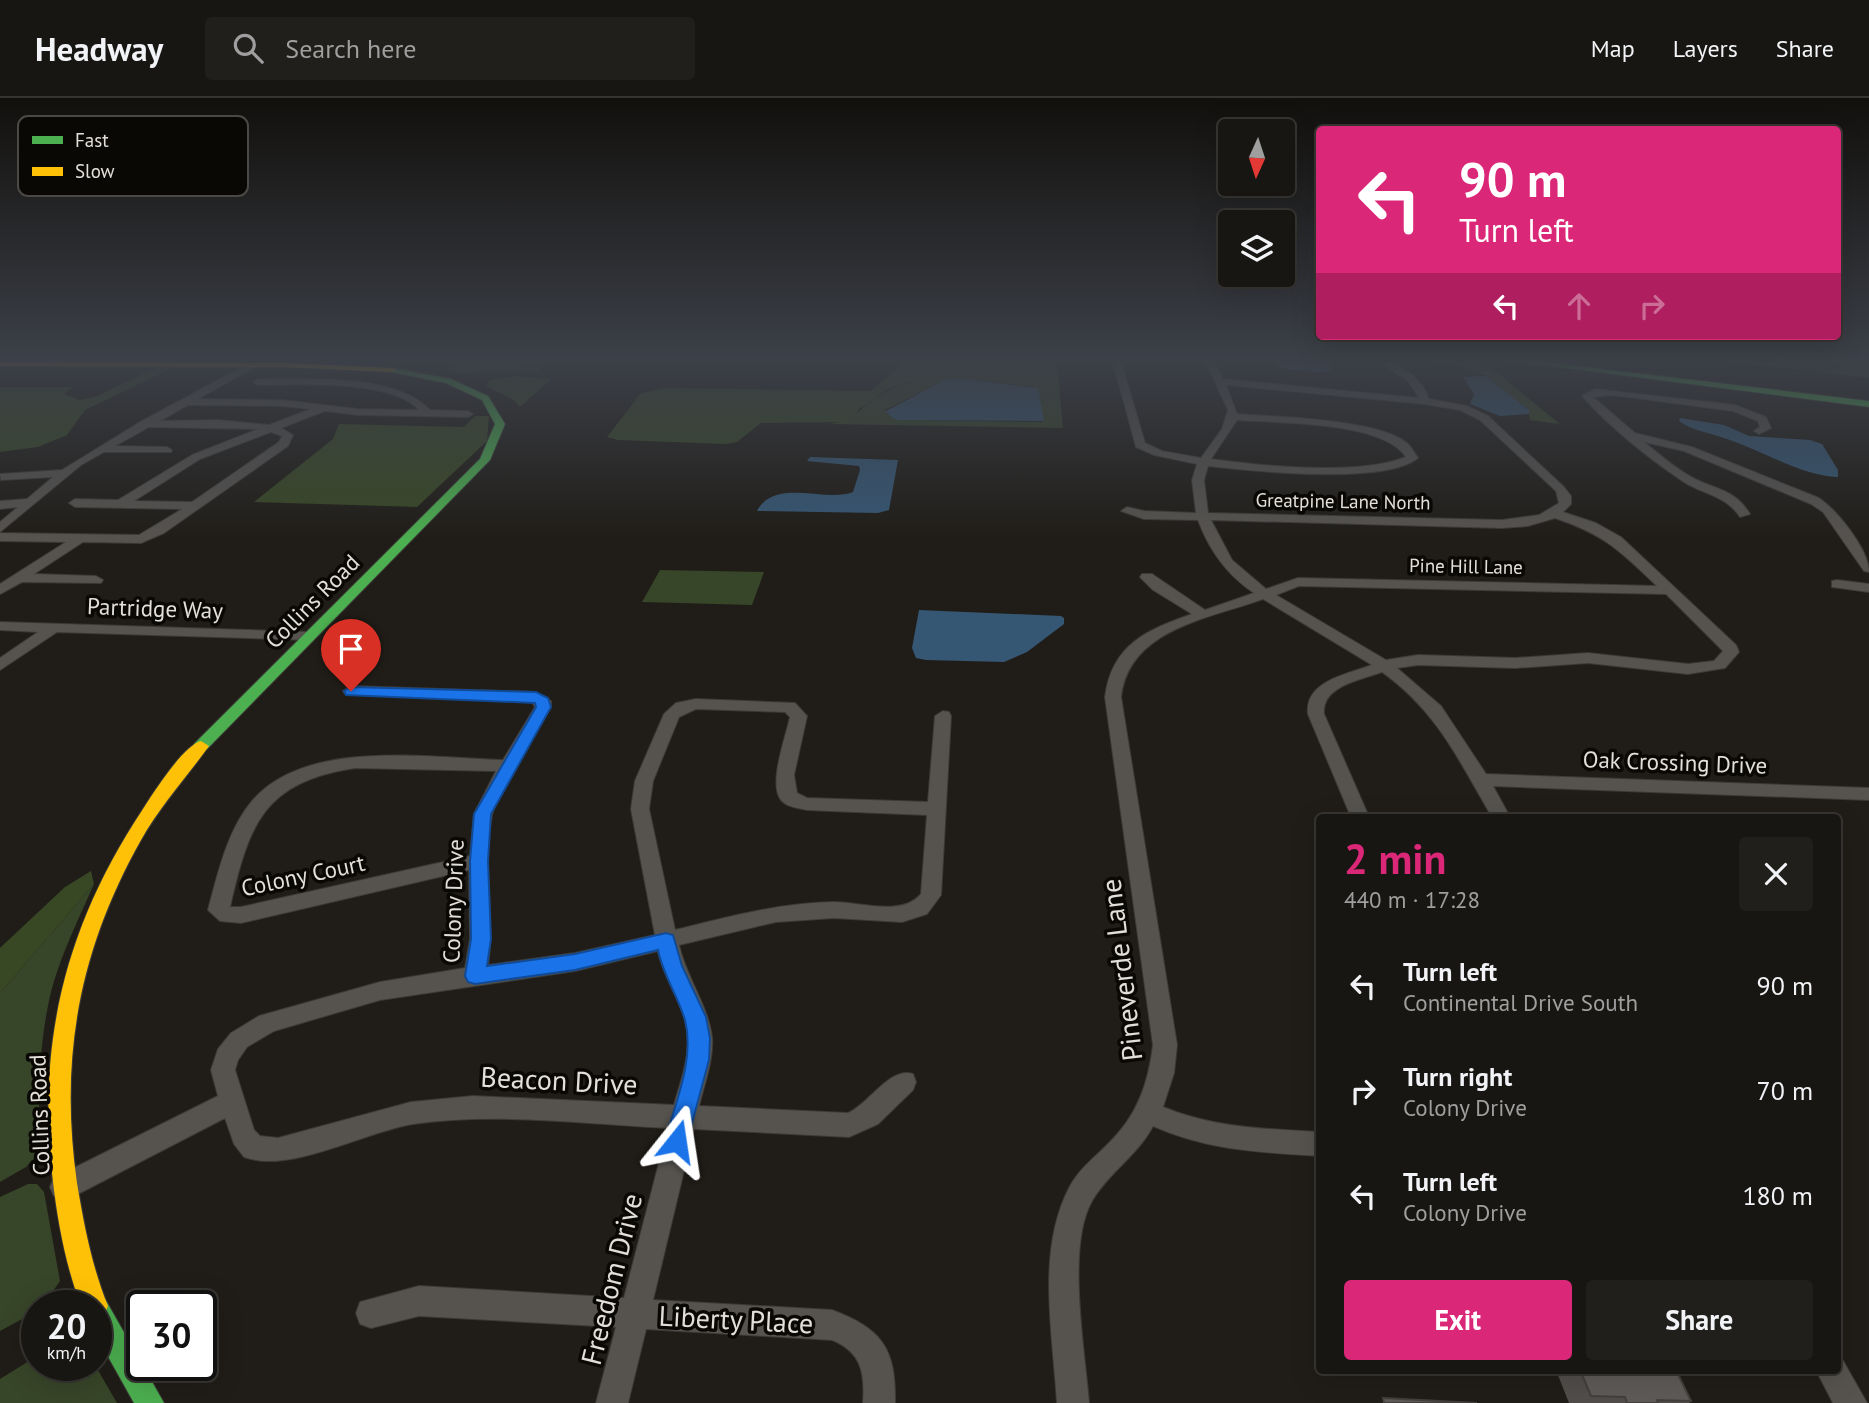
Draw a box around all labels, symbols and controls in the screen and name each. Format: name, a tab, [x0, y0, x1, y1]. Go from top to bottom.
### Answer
search box	[205, 17, 695, 80]
text: Headway	[35, 27, 163, 70]
icon: search	[229, 29, 267, 67]
text: Search here	[285, 32, 416, 65]
text: Map	[1591, 33, 1635, 64]
text: Layers	[1673, 33, 1738, 64]
text: Share	[1776, 33, 1834, 64]
legend	[18, 116, 248, 196]
north arrow	[1218, 119, 1295, 196]
map controls	[1218, 119, 1295, 287]
text: Fast	[75, 128, 109, 152]
text: 90 m	[1459, 147, 1566, 211]
icon: left	[1344, 154, 1435, 245]
text: Slow	[75, 159, 115, 183]
text: Turn left	[1459, 209, 1574, 251]
button: layers	[1218, 210, 1295, 287]
icon: left	[1487, 287, 1525, 325]
icon: ahead	[1560, 287, 1598, 325]
icon: right	[1633, 287, 1671, 325]
street label: Greatpine Lane North	[1255, 487, 1431, 515]
street label: Collins Road	[259, 548, 365, 654]
street label: Pine Hill Lane	[1409, 553, 1523, 579]
street label: Partridge Way	[86, 591, 224, 625]
pin	[321, 619, 381, 691]
icon: arrive	[332, 630, 370, 668]
street label: Oak Crossing Drive	[1582, 744, 1768, 780]
text: 2 min	[1344, 831, 1446, 886]
button: close	[1739, 837, 1813, 911]
street label: Colony Drive	[436, 839, 470, 963]
street label: Colony Court	[239, 848, 368, 902]
street label: Pineverde Lane	[1091, 877, 1151, 1063]
text: 440 m · 17:28	[1344, 885, 1480, 914]
text: Turn left	[1403, 955, 1497, 988]
icon: left	[1344, 967, 1382, 1005]
text: 90 m	[1757, 969, 1813, 1002]
text: Continental Drive South	[1403, 988, 1638, 1017]
street label: Collins Road	[22, 1054, 56, 1176]
street label: Beacon Drive	[480, 1057, 638, 1103]
text: Turn right	[1403, 1060, 1512, 1093]
icon: right	[1344, 1072, 1382, 1110]
text: 70 m	[1757, 1074, 1813, 1107]
text: Colony Drive	[1403, 1093, 1527, 1122]
position arrow	[640, 1104, 714, 1178]
text: Turn left	[1403, 1165, 1497, 1198]
icon: left	[1344, 1177, 1382, 1215]
text: 180 m	[1742, 1179, 1813, 1212]
street label: Freedom Drive	[572, 1190, 650, 1368]
text: Colony Drive	[1403, 1198, 1527, 1227]
button: Exit	[1344, 1280, 1572, 1360]
button: Share	[1586, 1280, 1813, 1360]
speed limit sign: 30	[126, 1290, 217, 1381]
street label: Liberty Place	[658, 1296, 814, 1342]
text: 20	[47, 1303, 86, 1349]
text: km/h	[47, 1341, 86, 1364]

